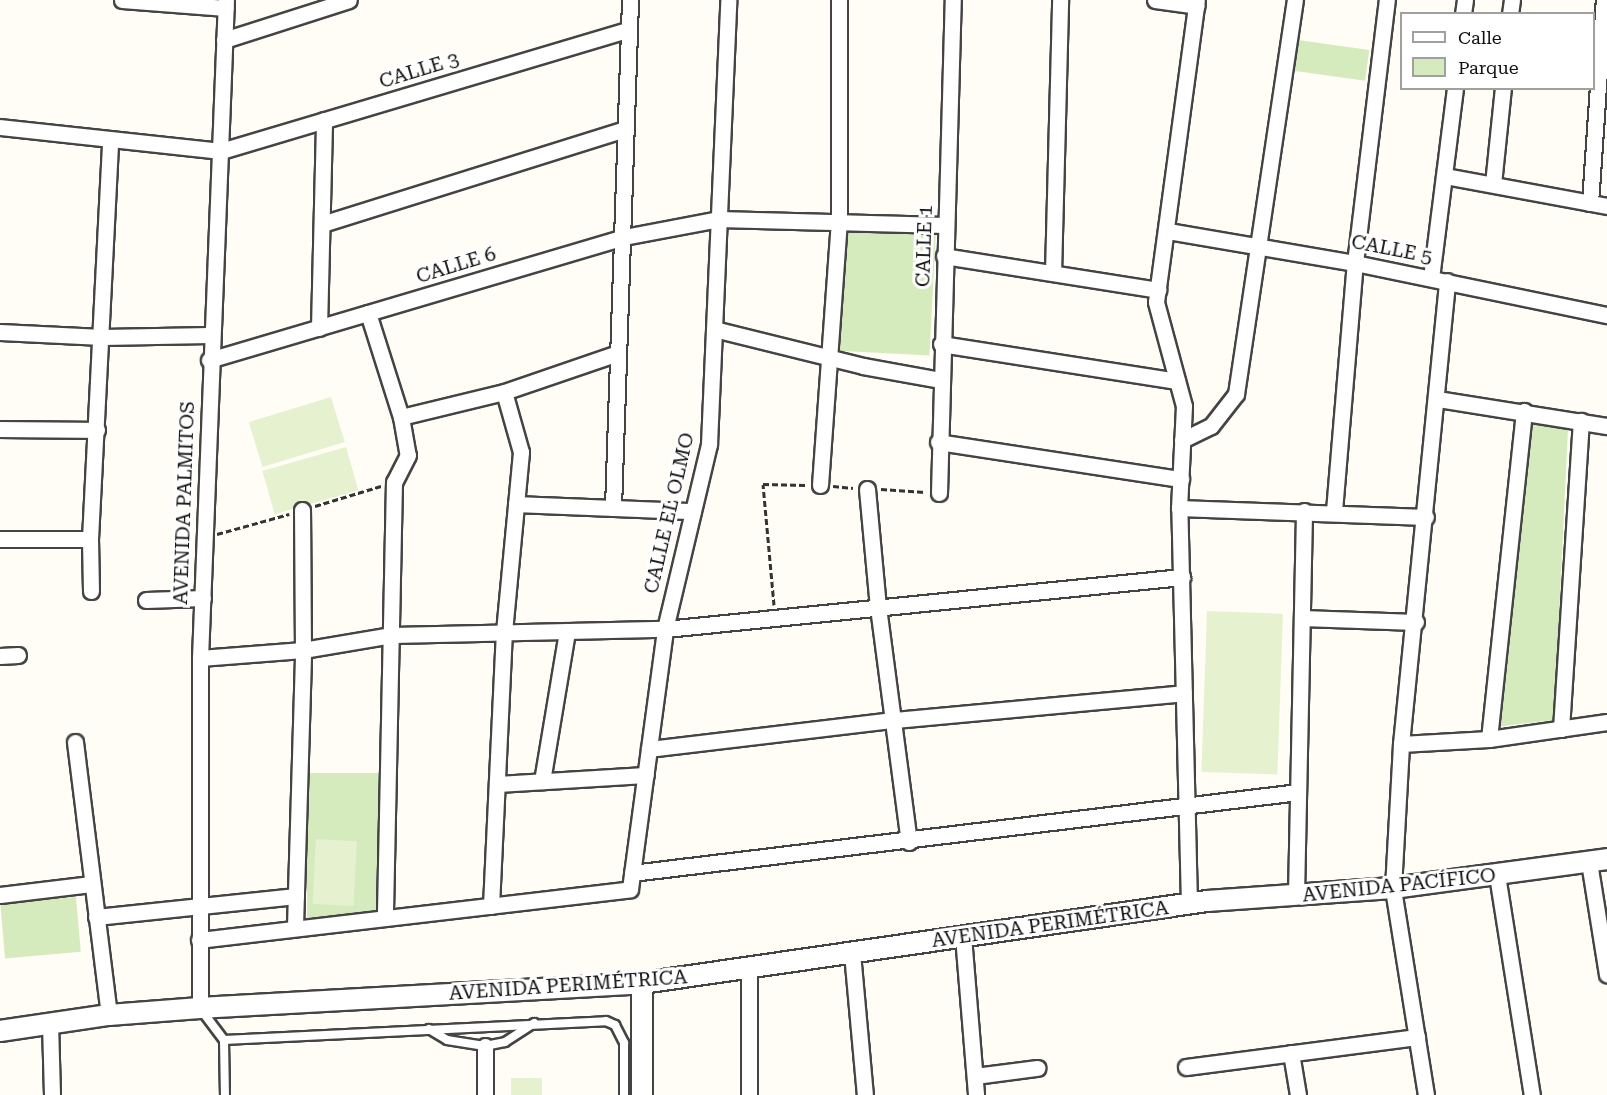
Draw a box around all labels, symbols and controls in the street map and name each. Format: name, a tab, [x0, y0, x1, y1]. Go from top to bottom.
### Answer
legend	[1400, 12, 1595, 90]
text: Calle	[1458, 27, 1502, 48]
street label: CALLE 3	[376, 47, 462, 93]
text: Parque	[1458, 57, 1519, 78]
street label: CALLE 1	[911, 205, 937, 287]
street label: CALLE 5	[1349, 229, 1435, 269]
street label: CALLE 6	[413, 242, 499, 288]
street label: AVENIDA PALMITOS	[168, 401, 200, 605]
street label: CALLE EL OLMO	[639, 430, 699, 596]
street label: AVENIDA PACÍFICO	[1301, 863, 1497, 907]
street label: AVENIDA PERIMÉTRICA	[930, 895, 1170, 953]
street label: AVENIDA PERIMÉTRICA	[448, 965, 688, 1005]

